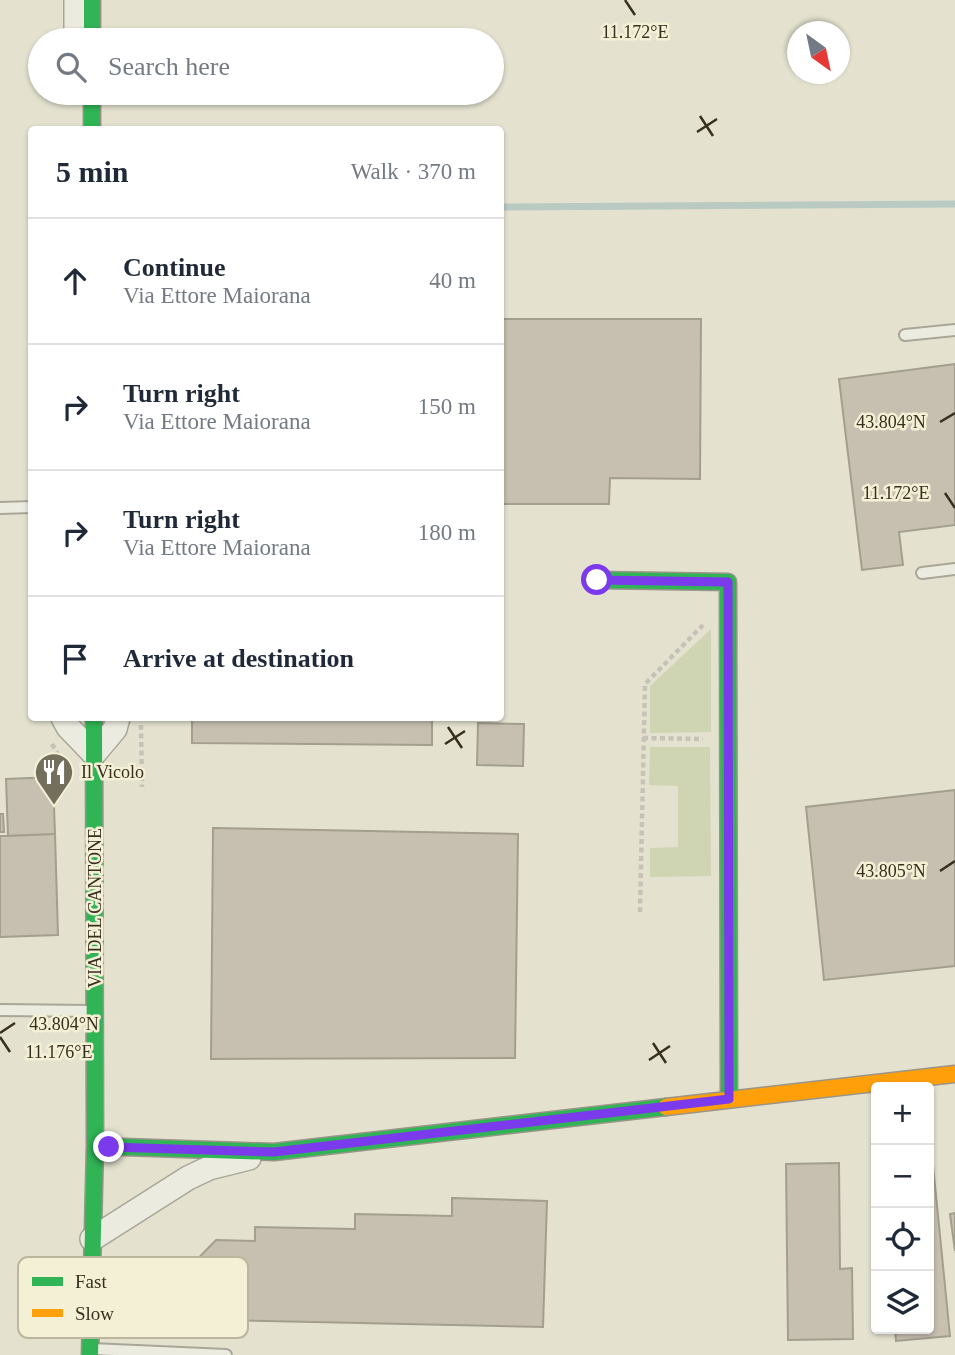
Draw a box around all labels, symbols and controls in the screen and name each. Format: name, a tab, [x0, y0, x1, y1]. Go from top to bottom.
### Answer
north arrow	[787, 21, 850, 84]
text: 11.172°E	[601, 22, 669, 42]
search box	[28, 28, 504, 105]
icon: search	[52, 48, 90, 86]
text: Search here	[108, 52, 230, 81]
text: 5 min	[56, 155, 129, 188]
text: Walk · 370 m	[351, 159, 476, 184]
text: Continue	[123, 253, 226, 282]
icon: ahead	[56, 262, 94, 300]
text: 40 m	[429, 268, 476, 293]
text: Via Ettore Maiorana	[123, 283, 311, 308]
text: Turn right	[123, 379, 240, 408]
icon: right	[56, 388, 94, 426]
text: 150 m	[418, 394, 476, 419]
text: Via Ettore Maiorana	[123, 409, 311, 434]
text: 43.804°N	[856, 412, 926, 432]
text: 11.172°E	[862, 483, 930, 503]
text: Turn right	[123, 505, 240, 534]
icon: right	[56, 514, 94, 552]
text: 180 m	[418, 520, 476, 545]
text: Via Ettore Maiorana	[123, 535, 311, 560]
route start	[581, 564, 612, 595]
icon: arrive	[56, 640, 94, 678]
text: Arrive at destination	[123, 644, 354, 673]
restaurant icon: Il Vicolo	[33, 751, 75, 806]
place label: Il Vicolo	[81, 762, 144, 782]
street label: VIA DEL CANTONE	[85, 828, 105, 988]
text: 43.805°N	[856, 861, 926, 881]
text: 43.804°N	[29, 1014, 99, 1034]
text: 11.176°E	[25, 1042, 93, 1062]
map controls	[871, 1082, 934, 1334]
button: +	[871, 1082, 934, 1145]
route end	[93, 1131, 124, 1162]
button: −	[871, 1145, 934, 1208]
button: locate	[871, 1208, 934, 1271]
legend	[18, 1257, 248, 1338]
text: Fast	[75, 1271, 107, 1292]
button: layers	[871, 1271, 934, 1334]
text: Slow	[75, 1303, 114, 1324]

